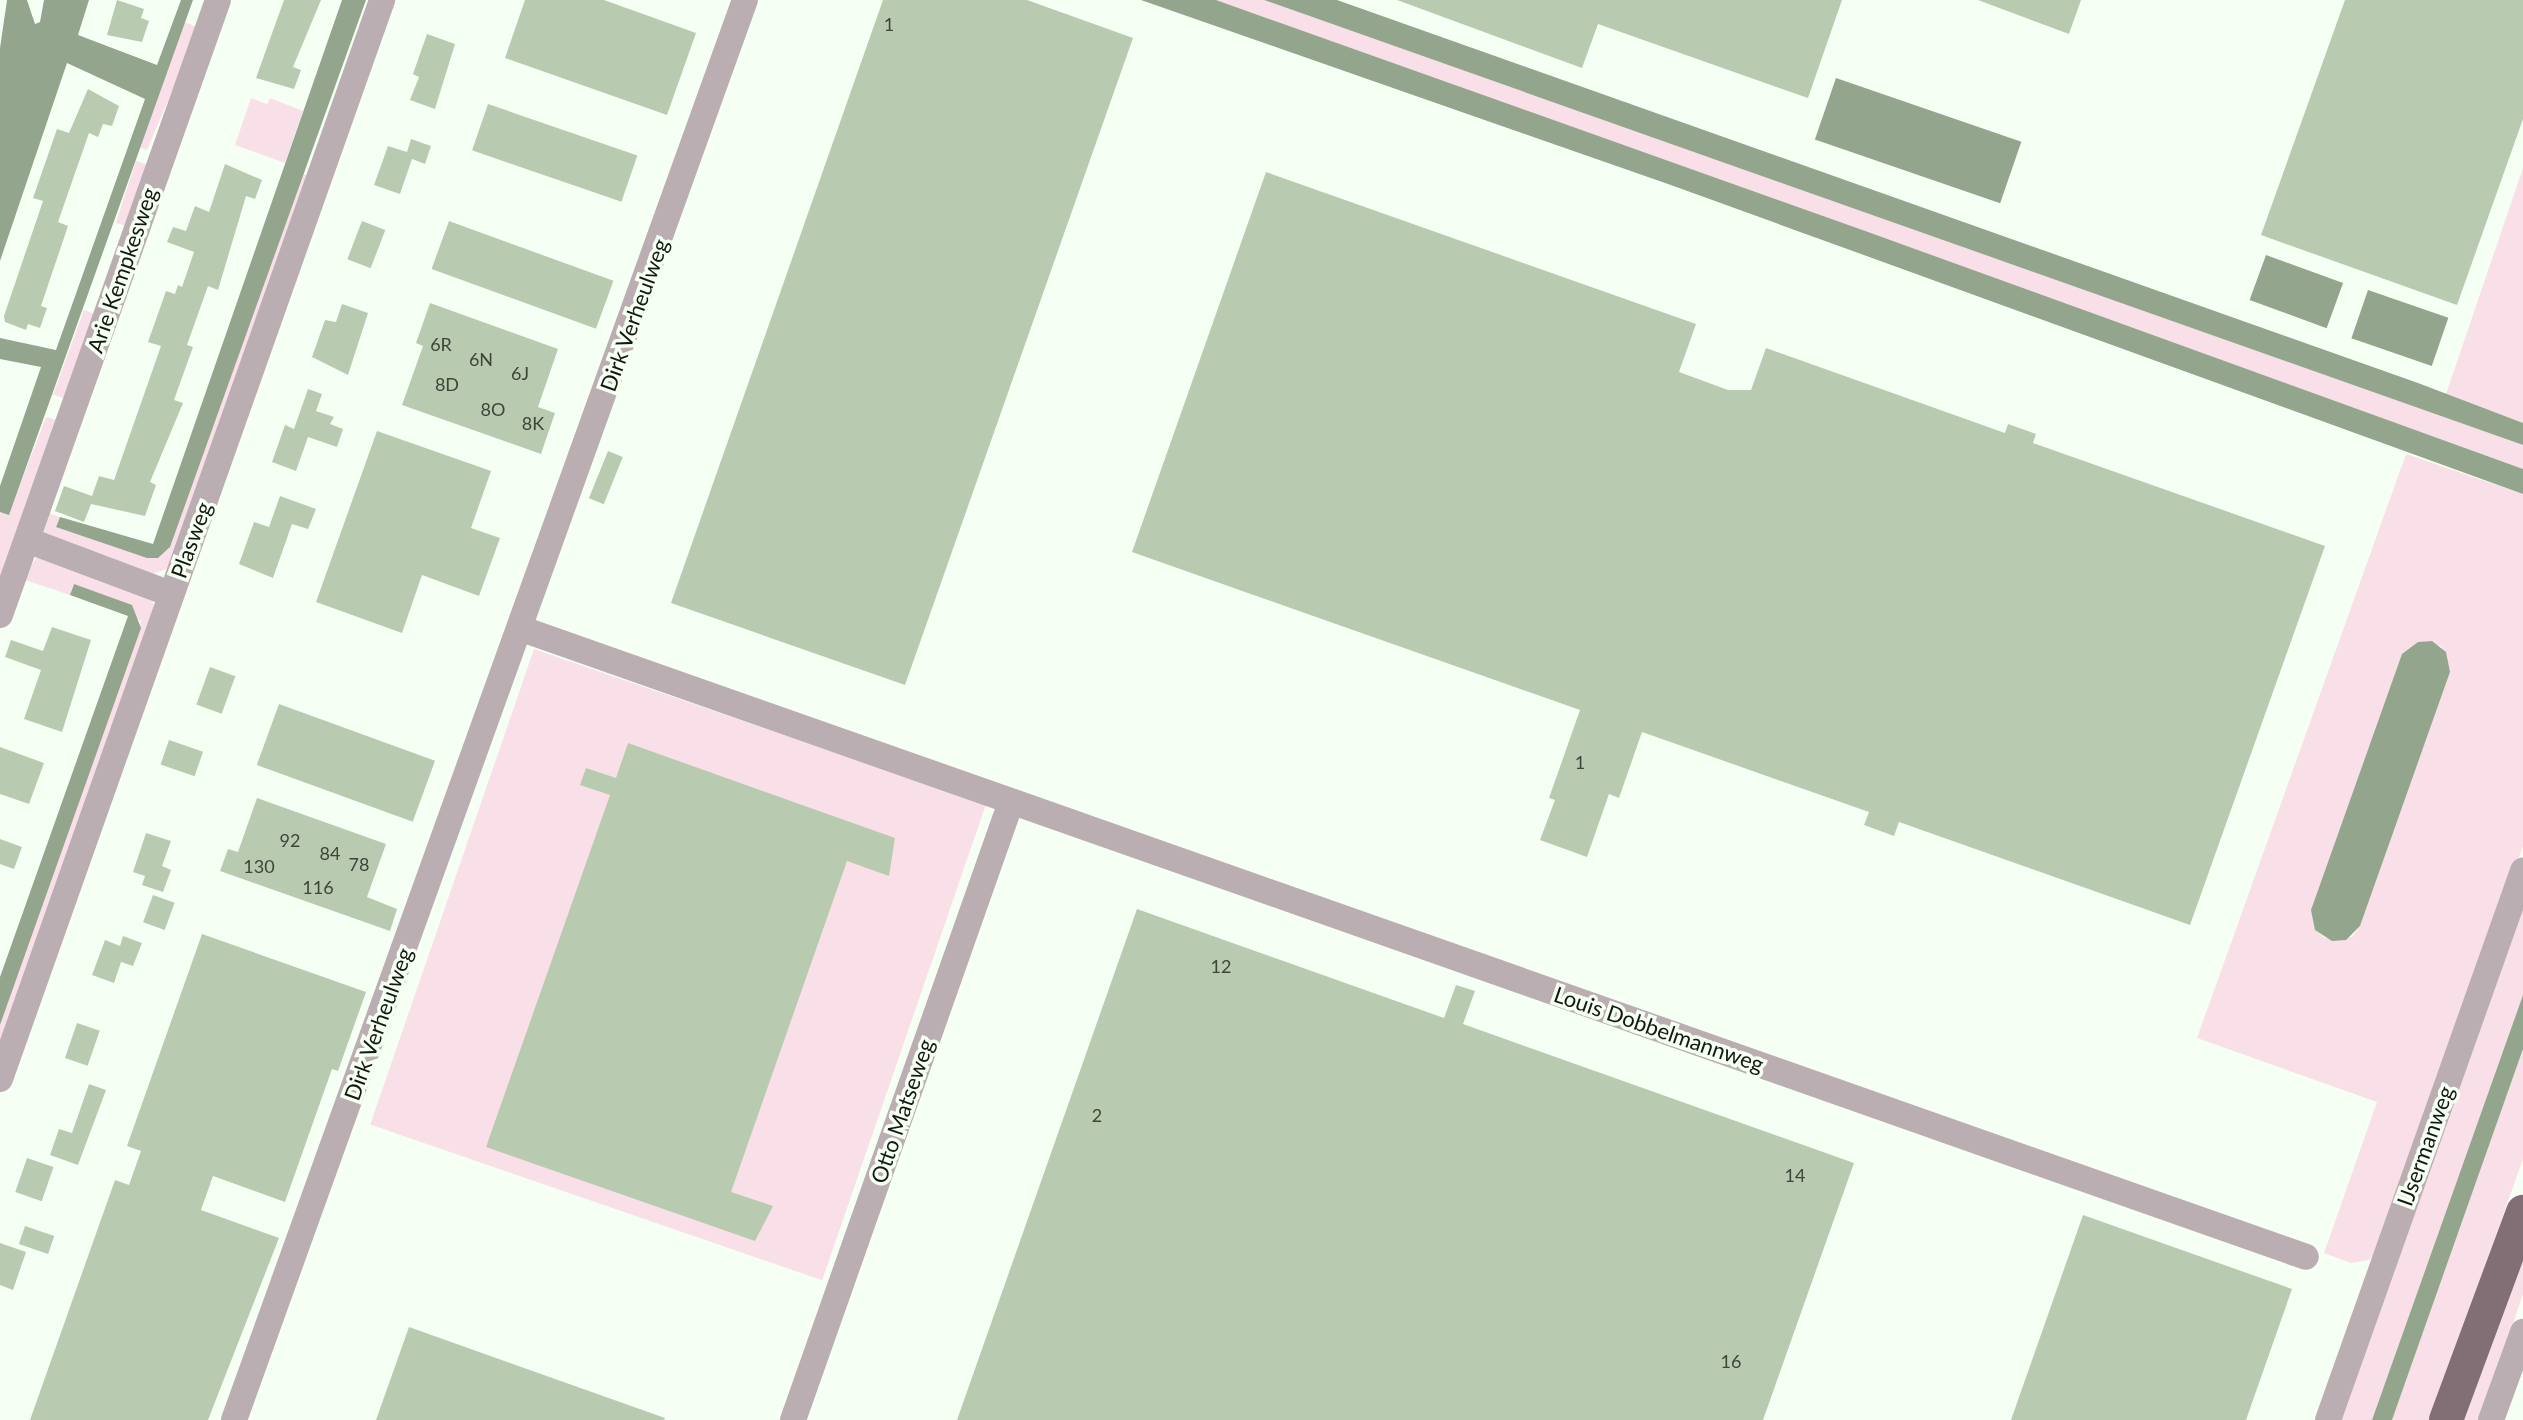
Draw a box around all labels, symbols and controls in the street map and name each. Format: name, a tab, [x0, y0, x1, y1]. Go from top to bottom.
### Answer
house number: 1	[884, 13, 894, 35]
street label: Arie Kempkesweg	[81, 184, 163, 356]
street label: Dirk Verheulweg	[594, 235, 674, 395]
house number: 6R	[430, 333, 452, 355]
house number: 6N	[469, 348, 493, 370]
house number: 6J	[511, 362, 529, 384]
house number: 8D	[435, 373, 459, 395]
house number: 8O	[481, 398, 505, 420]
house number: 8K	[522, 412, 544, 434]
street label: Plasweg	[165, 498, 217, 582]
house number: 1	[1575, 751, 1585, 773]
house number: 92	[280, 829, 300, 851]
house number: 84	[320, 842, 340, 864]
house number: 78	[349, 853, 369, 875]
house number: 130	[243, 855, 275, 877]
house number: 116	[302, 876, 334, 898]
street label: Dirk Verheulweg	[338, 944, 418, 1104]
house number: 12	[1211, 955, 1231, 977]
street label: Louis Dobbelmannweg	[1551, 981, 1767, 1077]
street label: Otto Matseweg	[865, 1035, 939, 1187]
street label: IJsermanweg	[2391, 1082, 2459, 1210]
house number: 2	[1092, 1104, 1102, 1126]
house number: 14	[1785, 1164, 1805, 1186]
house number: 16	[1721, 1350, 1741, 1372]

